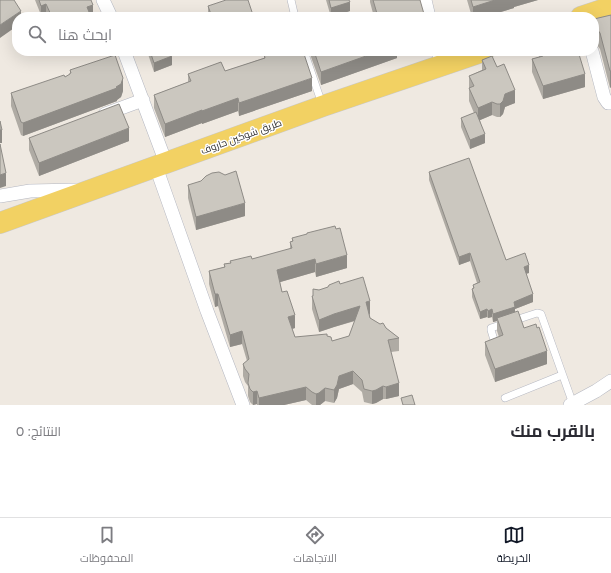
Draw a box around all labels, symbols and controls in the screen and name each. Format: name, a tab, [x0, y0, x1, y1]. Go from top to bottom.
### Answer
search box	[12, 12, 599, 56]
icon: search	[26, 23, 48, 45]
text: ابحث هنا	[58, 26, 112, 44]
street label: طريق شوكين حاروف	[199, 117, 283, 157]
text: بالقرب منك	[510, 421, 595, 442]
text: النتائج: 0	[16, 424, 61, 440]
tab: المحفوظات	[80, 524, 133, 568]
tab: الاتجاهات	[293, 524, 337, 568]
tab: الخريطة	[497, 524, 531, 568]

